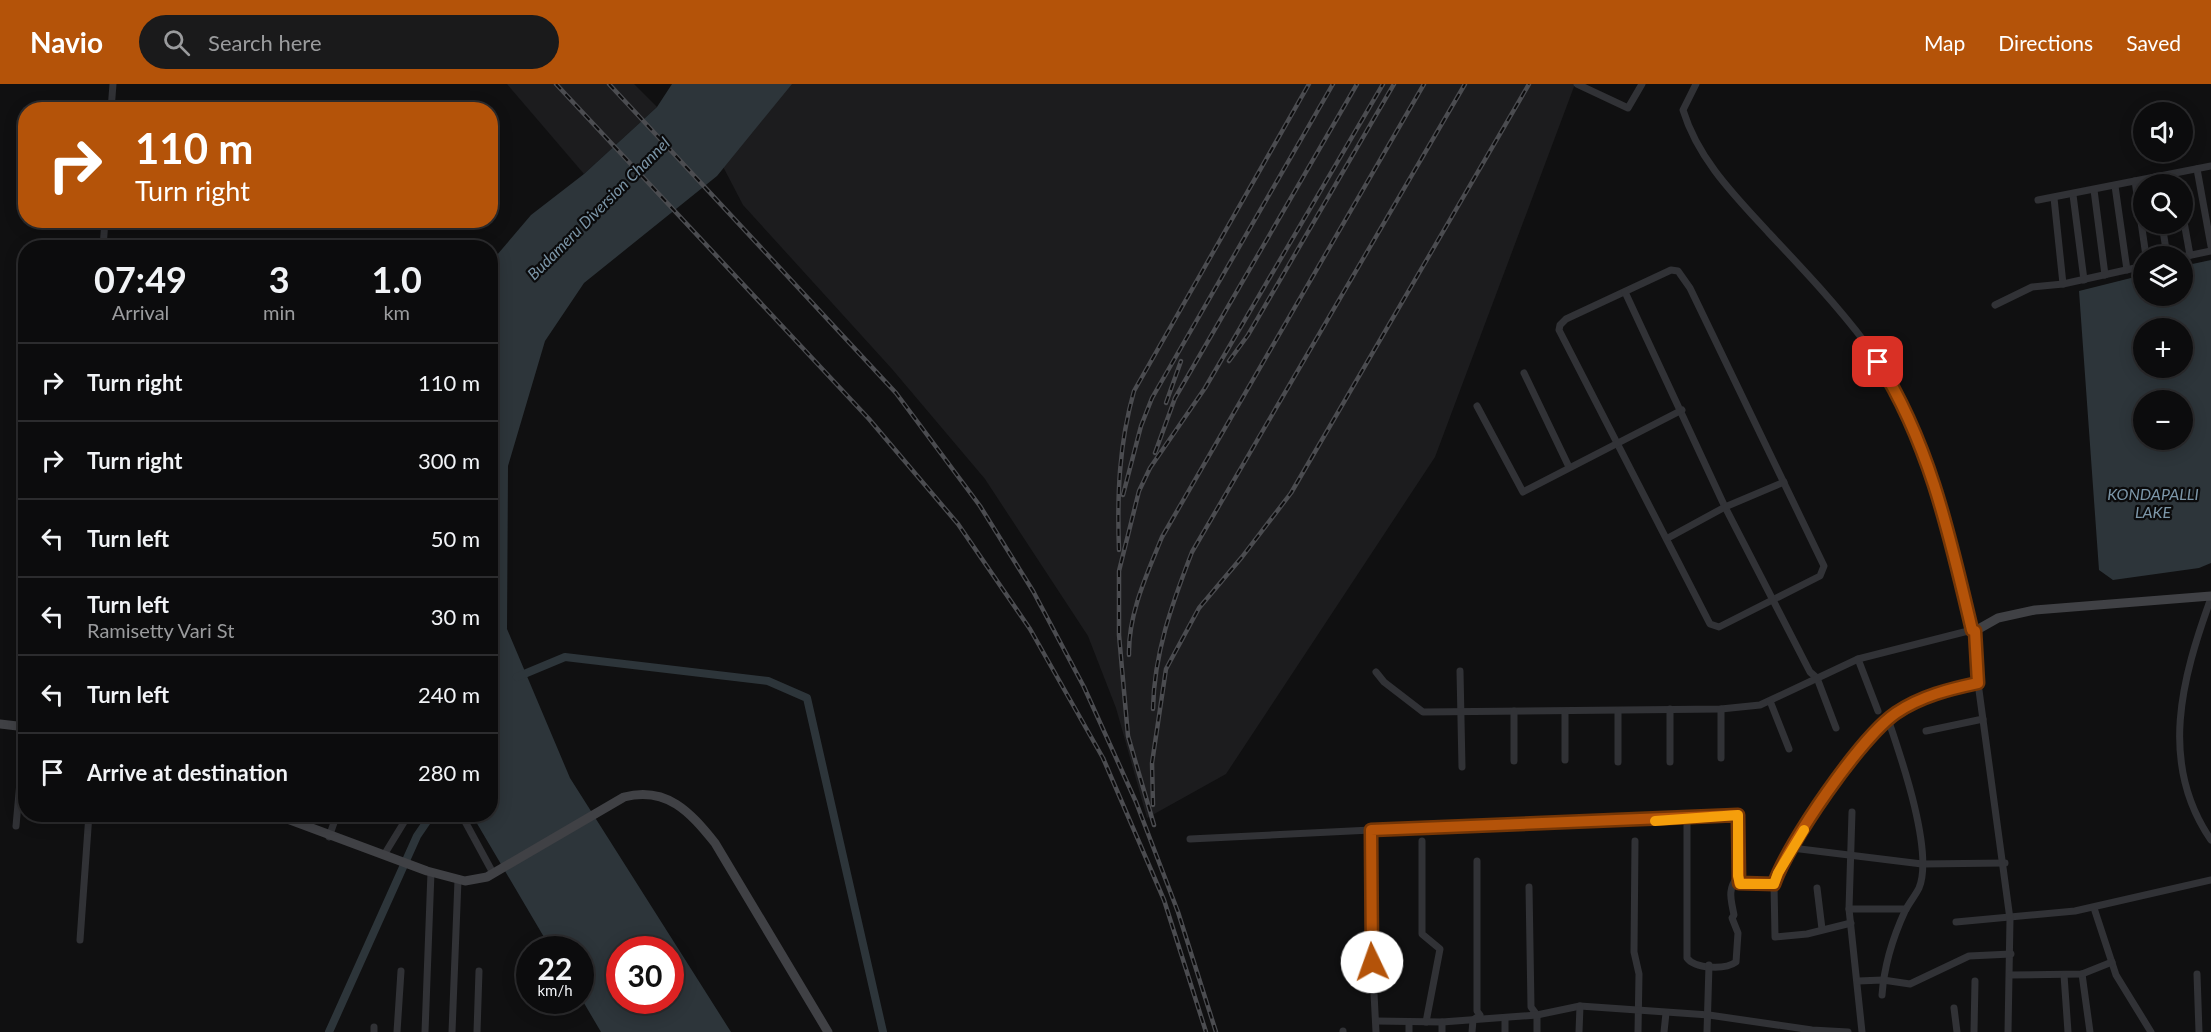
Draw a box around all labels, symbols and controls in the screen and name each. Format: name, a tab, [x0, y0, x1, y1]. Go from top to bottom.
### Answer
search box	[139, 15, 559, 69]
text: Navio	[30, 25, 103, 59]
icon: search	[160, 26, 193, 59]
text: Search here	[208, 29, 322, 56]
text: Map	[1924, 30, 1965, 55]
text: Directions	[1998, 30, 2093, 55]
text: Saved	[2126, 30, 2181, 55]
map controls	[2133, 102, 2193, 450]
button: sound	[2133, 102, 2193, 162]
text: 110 m	[135, 123, 253, 173]
icon: right	[36, 126, 114, 204]
water label: Budameru Diversion Channel	[523, 133, 673, 283]
text: Turn right	[135, 174, 250, 207]
button: search	[2133, 174, 2193, 234]
button: layers	[2133, 246, 2193, 306]
text: 07:49	[94, 257, 187, 301]
text: 3	[269, 257, 290, 301]
text: 1.0	[372, 257, 422, 301]
text: Arrival	[112, 300, 169, 324]
text: min	[263, 300, 295, 324]
text: km	[383, 300, 410, 324]
button: +	[2133, 318, 2193, 378]
pin	[1852, 336, 1903, 387]
icon: arrive	[1861, 345, 1894, 378]
icon: right	[36, 366, 69, 399]
text: Turn right	[87, 369, 182, 396]
text: 110 m	[418, 369, 480, 396]
button: −	[2133, 390, 2193, 450]
icon: right	[36, 444, 69, 477]
text: Turn right	[87, 447, 182, 474]
text: 300 m	[418, 447, 480, 474]
water label: KONDAPALLI LAKE	[2107, 484, 2199, 521]
icon: left	[36, 522, 69, 555]
text: Turn left	[87, 525, 169, 552]
text: 50 m	[431, 525, 480, 552]
text: Turn left	[87, 591, 169, 618]
icon: left	[36, 600, 69, 633]
text: 30 m	[431, 603, 480, 630]
text: Ramisetty Vari St	[87, 618, 234, 642]
icon: left	[36, 678, 69, 711]
text: Turn left	[87, 681, 169, 708]
text: 240 m	[418, 681, 480, 708]
icon: arrive	[36, 756, 69, 789]
text: Arrive at destination	[87, 759, 288, 786]
text: 280 m	[418, 759, 480, 786]
position arrow	[1340, 930, 1404, 994]
speed limit sign: 30	[606, 936, 684, 1014]
text: 22	[538, 950, 572, 986]
text: km/h	[537, 981, 573, 999]

